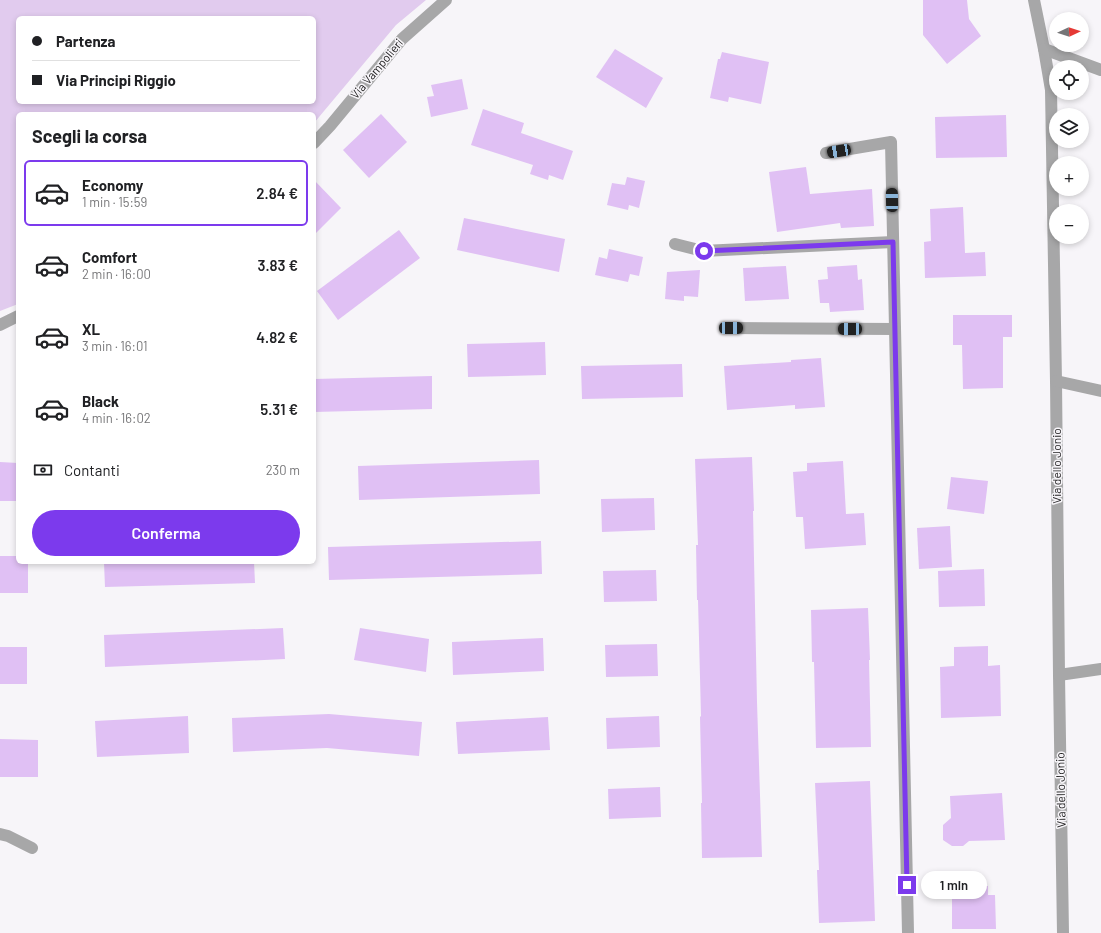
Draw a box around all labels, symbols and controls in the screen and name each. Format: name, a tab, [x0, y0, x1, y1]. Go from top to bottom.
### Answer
north arrow	[1049, 12, 1089, 52]
map controls	[1049, 12, 1089, 244]
text: Partenza	[56, 32, 115, 50]
street label: Via Vampolieri	[347, 36, 405, 101]
button: locate	[1049, 60, 1089, 100]
text: Via Principi Riggio	[56, 71, 176, 89]
button: layers	[1049, 108, 1089, 148]
text: Scegli la corsa	[32, 125, 147, 147]
car	[826, 143, 852, 159]
button: +	[1049, 156, 1089, 196]
icon: car	[34, 175, 70, 211]
text: Economy	[82, 176, 143, 194]
text: 2.84 €	[256, 184, 298, 202]
car	[886, 188, 898, 212]
text: 1 min · 15:59	[82, 194, 147, 210]
button: −	[1049, 204, 1089, 244]
route start	[695, 242, 713, 260]
icon: car	[34, 247, 70, 283]
text: Comfort	[82, 248, 137, 266]
text: 3.83 €	[257, 256, 298, 274]
text: 2 min · 16:00	[82, 266, 151, 282]
icon: car	[34, 319, 70, 355]
text: XL	[82, 320, 100, 338]
car	[719, 322, 743, 334]
car	[838, 323, 862, 335]
text: 4.82 €	[256, 328, 298, 346]
text: 3 min · 16:01	[82, 338, 147, 354]
icon: car	[34, 391, 70, 427]
text: Black	[82, 392, 119, 410]
text: 5.31 €	[260, 400, 298, 418]
text: 4 min · 16:02	[82, 410, 151, 426]
street label: Via dello Jonio	[1049, 428, 1063, 504]
icon: cash	[32, 459, 54, 481]
text: Contanti	[64, 461, 120, 479]
text: 230 m	[266, 462, 300, 478]
button: Conferma	[32, 510, 300, 556]
street label: Via dello Jonio	[1052, 752, 1068, 828]
callout: 1 min	[921, 871, 987, 899]
route end	[898, 876, 916, 894]
text: 1 min	[940, 877, 968, 893]

